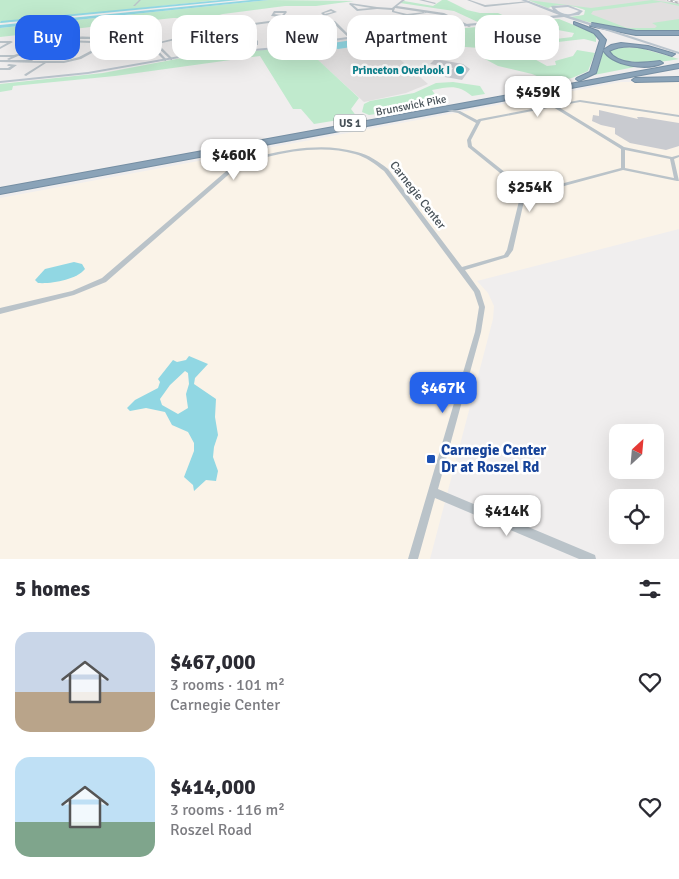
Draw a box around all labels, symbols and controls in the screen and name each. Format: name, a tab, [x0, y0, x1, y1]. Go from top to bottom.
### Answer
chip: Buy	[15, 15, 80, 60]
chip: Rent	[90, 15, 162, 60]
chip: Filters	[172, 15, 257, 60]
chip: New	[267, 15, 337, 60]
chip: Apartment	[347, 15, 465, 60]
chip: House	[475, 15, 559, 60]
place label: Princeton Overlook I	[352, 64, 450, 77]
marker: Princeton Overlook I	[454, 64, 466, 76]
pin: $459K	[503, 76, 573, 118]
text: $459K	[516, 82, 560, 102]
street label: Brunswick Pike	[375, 92, 447, 119]
road number: US 1	[334, 115, 366, 132]
pin: $460K	[199, 138, 269, 181]
text: $460K	[212, 145, 256, 165]
street label: Carnegie Center	[386, 158, 449, 233]
pin: $254K	[495, 170, 565, 213]
text: $254K	[508, 177, 552, 197]
pin: $467K	[408, 372, 478, 414]
text: $467K	[421, 378, 465, 398]
north arrow	[609, 424, 664, 479]
map controls	[609, 424, 664, 544]
place label: Carnegie Center Dr at Roszel Rd	[441, 441, 546, 476]
marker: Carnegie Center Dr at Roszel Rd	[425, 453, 437, 465]
button: locate	[609, 489, 664, 544]
pin: $414K	[472, 494, 542, 537]
text: $414K	[485, 501, 529, 521]
icon: filters	[636, 575, 664, 603]
text: 5 homes	[15, 576, 90, 602]
text: $467,000	[170, 649, 256, 675]
icon: home	[55, 652, 115, 712]
icon: heart	[636, 668, 664, 696]
text: 3 rooms · 101 m²	[170, 675, 285, 695]
text: Carnegie Center	[170, 695, 280, 715]
text: $414,000	[170, 774, 256, 800]
icon: home	[55, 777, 115, 837]
icon: heart	[636, 793, 664, 821]
text: 3 rooms · 116 m²	[170, 800, 285, 820]
text: Roszel Road	[170, 820, 252, 840]

